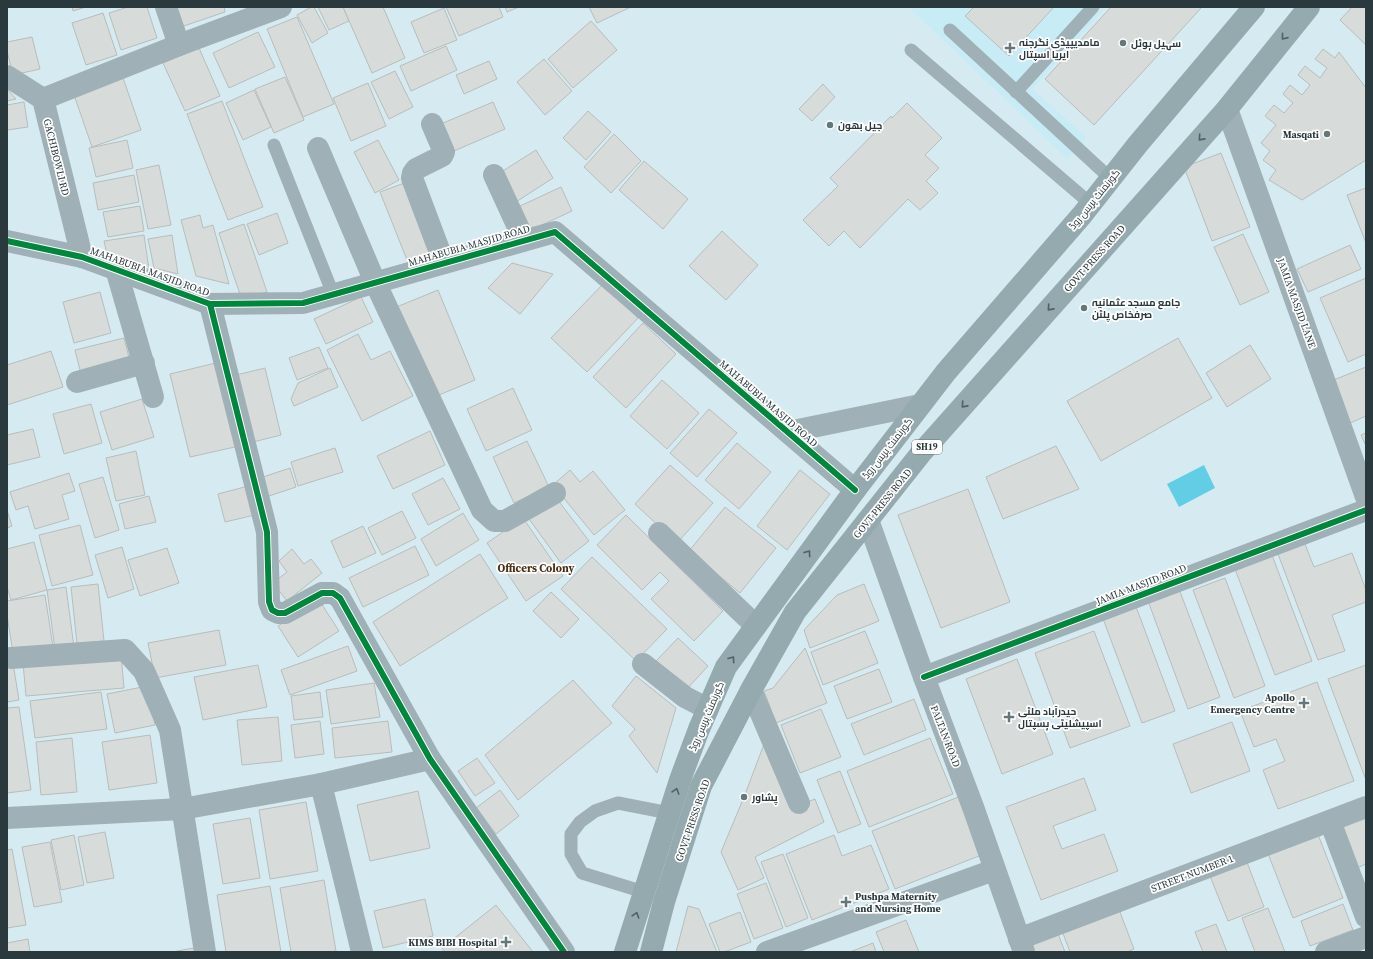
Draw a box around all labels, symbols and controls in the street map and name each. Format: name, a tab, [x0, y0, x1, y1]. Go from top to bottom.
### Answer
one-way arrow	[1282, 33, 1289, 40]
place label: مامدیپیڈی نگرجنہ ایریا اسپتال	[1019, 36, 1100, 61]
place label: سہیل ہوٹل	[1131, 37, 1181, 51]
marker: سہیل ہوٹل	[1118, 38, 1128, 48]
marker: مامدیپیڈی نگرجنہ ایریا اسپتال	[1004, 42, 1016, 54]
street label: GACHIBOWLI RD	[41, 117, 72, 197]
place label: جیل بھون	[838, 119, 882, 132]
marker: جیل بھون	[825, 120, 835, 130]
place label: Masqati	[1283, 128, 1319, 141]
marker: Masqati	[1322, 129, 1332, 139]
one-way arrow	[1199, 133, 1206, 140]
street label: گورنمنٹ پریس روڈ	[1066, 166, 1123, 232]
street label: MAHABUBIA MASJID ROAD	[407, 222, 531, 269]
street label: GOVT PRESS ROAD	[1061, 222, 1128, 295]
street label: MAHABUBIA MASJID ROAD	[88, 244, 211, 299]
street label: JAMIA MASJID LANE	[1274, 255, 1319, 350]
place label: جامع مسجد عثمانیہ صرفخاص پلٹن	[1092, 296, 1180, 322]
one-way arrow	[1047, 303, 1055, 311]
marker: جامع مسجد عثمانیہ صرفخاص پلٹن	[1079, 303, 1089, 313]
street label: MAHABUBIA MASJID ROAD	[717, 357, 820, 450]
one-way arrow	[961, 401, 968, 408]
street label: گورنمنٹ پریس روڈ	[859, 415, 915, 481]
road number: SH19	[912, 440, 942, 454]
street label: GOVT PRESS ROAD	[850, 466, 914, 541]
one-way arrow	[804, 551, 811, 558]
district label: Officers Colony	[498, 561, 575, 576]
street label: JAMIA MASJID ROAD	[1093, 561, 1188, 608]
one-way arrow	[727, 656, 734, 663]
street label: گورنمنٹ پریس روڈ	[686, 680, 727, 753]
place label: Apollo Emergency Centre	[1210, 691, 1295, 716]
marker: Apollo Emergency Centre	[1298, 697, 1310, 709]
street label: PALTAN ROAD	[928, 703, 963, 769]
place label: حیدرآباد ملٹی اسپیشلیٹی ہسپتال	[1018, 705, 1102, 731]
marker: حیدرآباد ملٹی اسپیشلیٹی ہسپتال	[1003, 711, 1015, 723]
street label: GOVT PRESS ROAD	[672, 777, 713, 863]
one-way arrow	[671, 788, 680, 795]
place label: پشاور	[751, 791, 778, 805]
marker: پشاور	[739, 792, 749, 802]
street label: STREET NUMBER 1	[1149, 852, 1235, 895]
place label: Pushpa Maternity and Nursing Home	[855, 890, 941, 915]
marker: Pushpa Maternity and Nursing Home	[840, 896, 852, 908]
one-way arrow	[632, 912, 640, 919]
place label: KIMS BIBI Hospital	[408, 936, 497, 949]
marker: KIMS BIBI Hospital	[500, 936, 512, 948]

